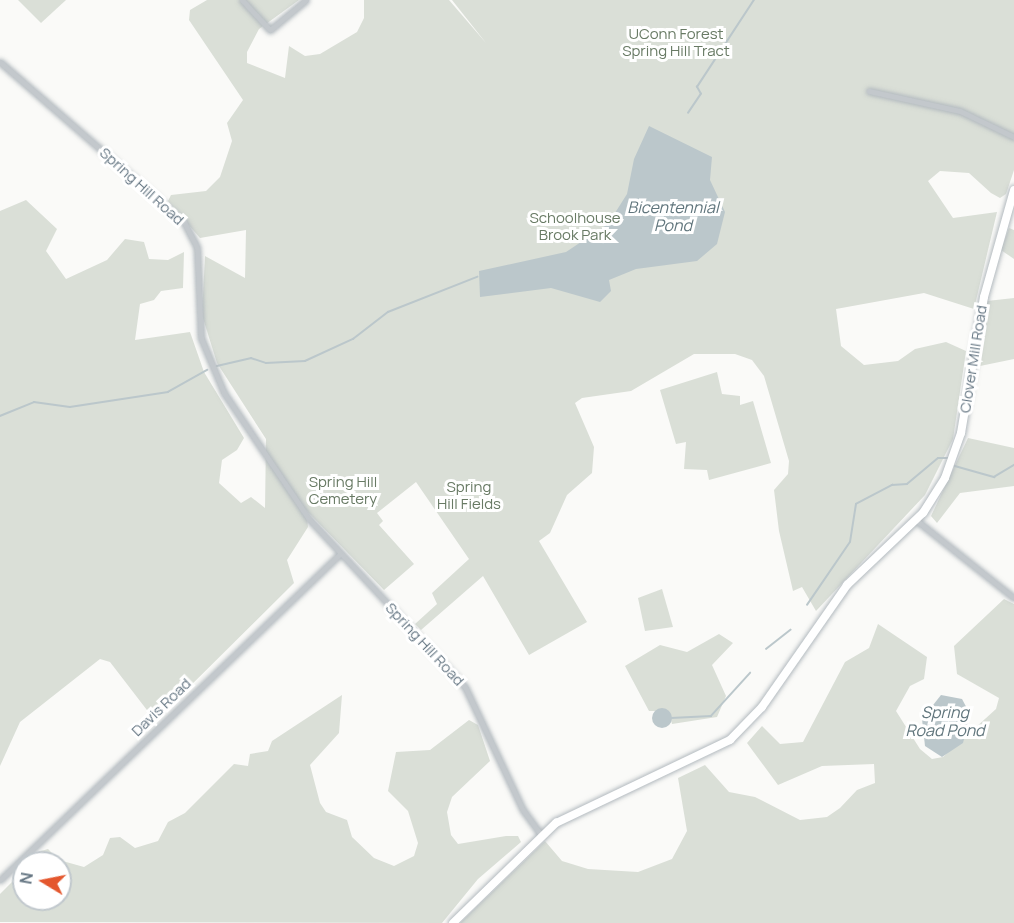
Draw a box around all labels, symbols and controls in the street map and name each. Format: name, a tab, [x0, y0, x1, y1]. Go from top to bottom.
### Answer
park label: UConn Forest Spring Hill Tract	[622, 24, 730, 59]
street label: Spring Hill Road	[96, 143, 188, 229]
water label: Bicentennial Pond	[627, 197, 719, 235]
park label: Schoolhouse Brook Park	[529, 208, 621, 243]
street label: Clover Mill Road	[956, 304, 990, 414]
park label: Spring Hill Cemetery	[309, 472, 377, 507]
park label: Spring Hill Fields	[437, 477, 501, 512]
street label: Spring Hill Road	[382, 599, 468, 689]
street label: Davis Road	[128, 674, 194, 740]
water label: Spring Road Pond	[905, 702, 985, 740]
north arrow	[12, 851, 72, 911]
text: N	[14, 871, 38, 886]

